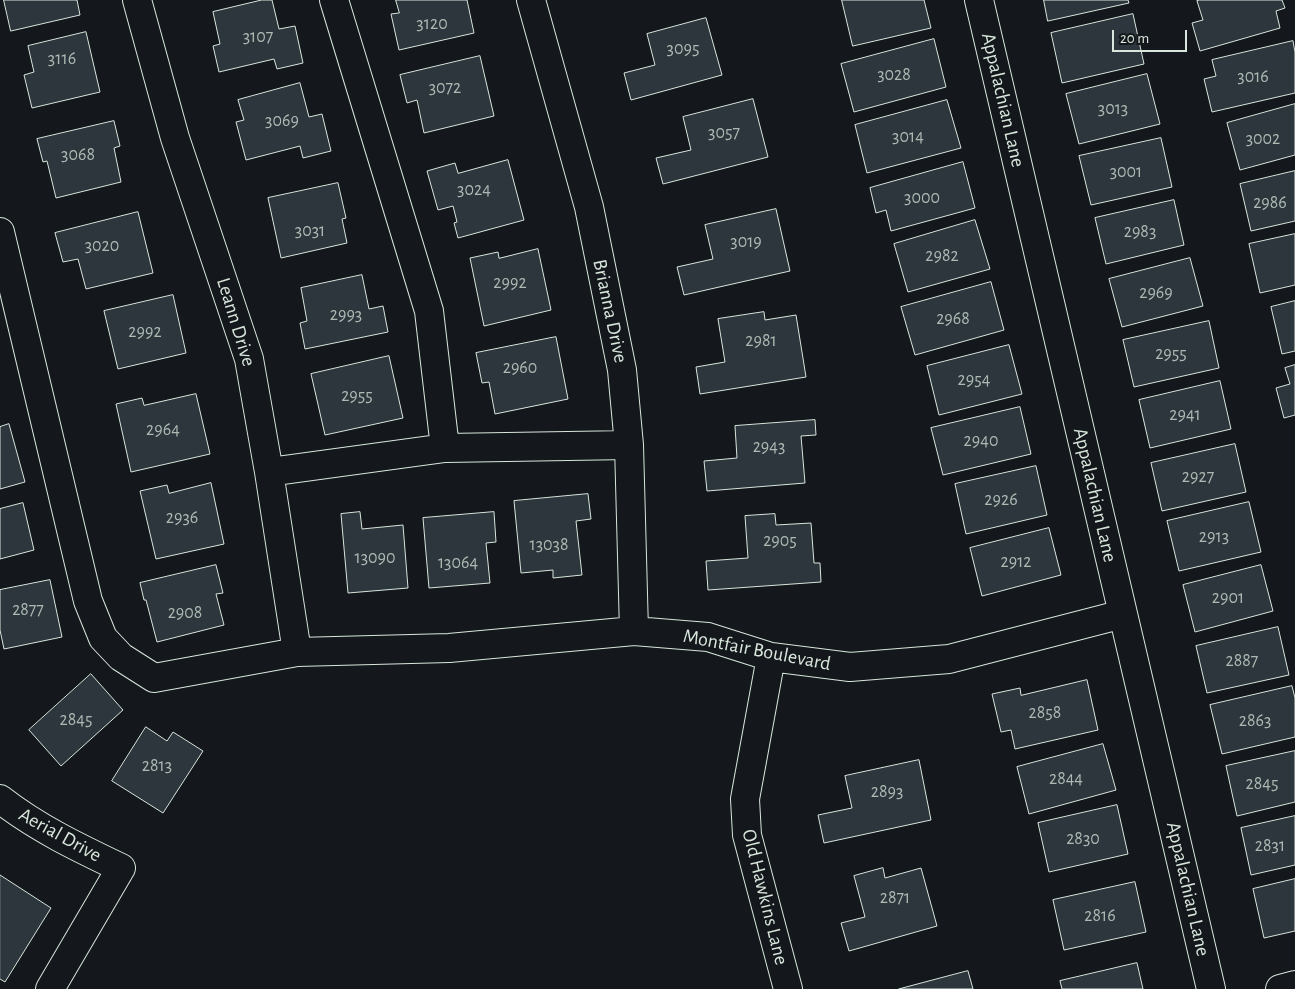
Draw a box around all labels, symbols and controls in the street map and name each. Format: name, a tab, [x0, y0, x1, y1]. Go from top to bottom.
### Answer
house number: 3120	[416, 13, 448, 35]
scale bar	[1115, 20, 1190, 52]
house number: 3107	[243, 26, 273, 48]
street label: Appalachian Lane	[976, 30, 1030, 170]
text: 20 m	[1120, 31, 1149, 46]
house number: 3095	[667, 38, 699, 60]
house number: 3116	[48, 48, 76, 70]
house number: 3028	[877, 64, 911, 86]
house number: 3016	[1237, 66, 1269, 88]
house number: 3072	[429, 77, 461, 99]
house number: 3013	[1098, 98, 1128, 120]
house number: 3069	[265, 110, 299, 132]
house number: 3057	[708, 122, 740, 144]
house number: 3014	[892, 126, 924, 148]
house number: 3002	[1246, 128, 1280, 150]
house number: 3068	[61, 144, 95, 166]
house number: 3001	[1110, 161, 1142, 183]
house number: 3024	[457, 179, 491, 201]
house number: 3000	[904, 187, 940, 209]
house number: 2986	[1253, 192, 1287, 214]
house number: 3031	[295, 220, 325, 242]
house number: 2983	[1124, 221, 1156, 243]
house number: 3019	[730, 231, 762, 253]
house number: 3020	[85, 235, 119, 257]
house number: 2982	[925, 245, 959, 267]
street label: Brianna Drive	[587, 257, 633, 365]
house number: 2992	[493, 272, 527, 294]
street label: Leann Drive	[211, 275, 261, 369]
house number: 2969	[1139, 282, 1173, 304]
house number: 2993	[330, 304, 362, 326]
house number: 2968	[936, 308, 970, 330]
house number: 2992	[128, 321, 162, 343]
house number: 2981	[745, 330, 777, 352]
house number: 2955	[1155, 343, 1187, 365]
house number: 2960	[503, 357, 537, 379]
house number: 2954	[958, 369, 990, 391]
house number: 2955	[341, 385, 373, 407]
house number: 2941	[1169, 404, 1201, 426]
house number: 2964	[146, 419, 180, 441]
street label: Appalachian Lane	[1068, 425, 1122, 565]
house number: 2940	[964, 430, 998, 452]
house number: 2943	[753, 436, 785, 458]
house number: 2927	[1182, 466, 1214, 488]
house number: 2926	[984, 489, 1018, 511]
house number: 2936	[166, 507, 198, 529]
house number: 2913	[1199, 526, 1229, 548]
house number: 2905	[763, 530, 797, 552]
house number: 13038	[529, 534, 569, 556]
house number: 13090	[354, 547, 396, 569]
house number: 2912	[1000, 551, 1032, 573]
house number: 13064	[438, 552, 478, 574]
house number: 2901	[1212, 587, 1244, 609]
house number: 2877	[12, 599, 44, 621]
house number: 2908	[168, 602, 202, 624]
street label: Montfair Boulevard	[681, 624, 833, 676]
house number: 2887	[1226, 650, 1258, 672]
house number: 2858	[1029, 702, 1061, 724]
house number: 2845	[60, 709, 92, 731]
house number: 2863	[1239, 710, 1271, 732]
house number: 2813	[142, 755, 172, 777]
house number: 2844	[1049, 768, 1083, 790]
house number: 2845	[1246, 773, 1278, 795]
house number: 2893	[871, 781, 903, 803]
street label: Aerial Drive	[14, 802, 106, 868]
street label: Appalachian Lane	[1161, 819, 1215, 959]
street label: Old Hawkins Lane	[737, 827, 793, 967]
house number: 2830	[1066, 828, 1100, 850]
house number: 2831	[1255, 835, 1285, 857]
house number: 2871	[880, 887, 910, 909]
house number: 2816	[1084, 905, 1116, 927]

